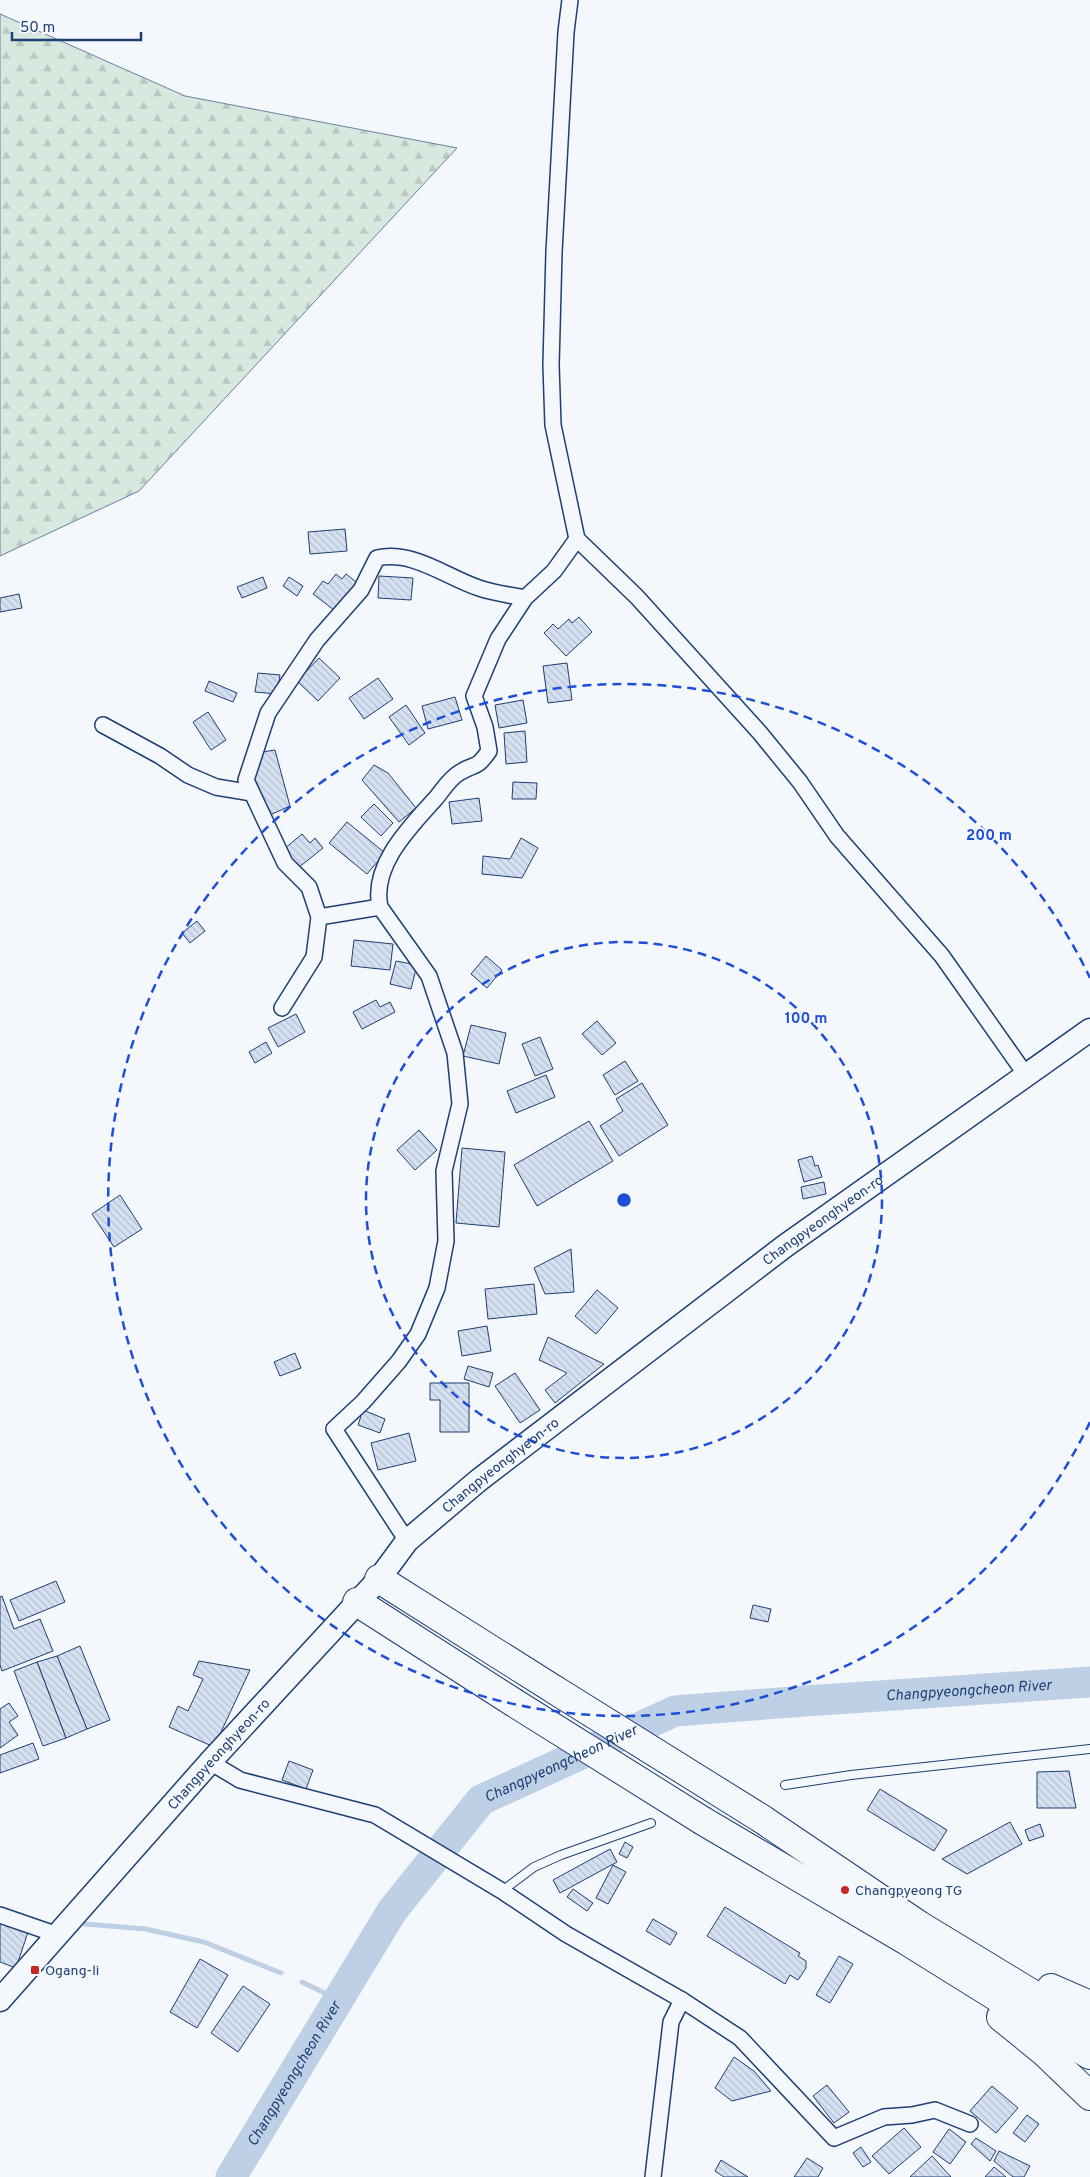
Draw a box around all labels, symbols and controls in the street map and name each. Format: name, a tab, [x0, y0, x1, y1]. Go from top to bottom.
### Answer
scale bar	[12, 10, 141, 42]
text: 50 m	[20, 19, 55, 38]
text: 200 m	[966, 827, 1012, 846]
text: 100 m	[785, 1010, 827, 1029]
street label: Changpyeonghyeon-ro	[760, 1172, 887, 1270]
centre of rings	[615, 1191, 633, 1209]
street label: Changpyeonghyeon-ro	[439, 1415, 563, 1518]
water label: Changpyeongcheon River	[885, 1677, 1053, 1707]
street label: Changpyeonghyeon-ro	[165, 1696, 274, 1814]
water label: Changpyeongcheon River	[482, 1721, 642, 1808]
place label: Changpyeong TG	[855, 1883, 962, 1900]
marker: Changpyeong TG	[839, 1884, 851, 1896]
place label: Ogang-li	[45, 1963, 99, 1980]
marker: Ogang-li	[29, 1964, 41, 1976]
water label: Changpyeongcheon River	[244, 1997, 347, 2150]

